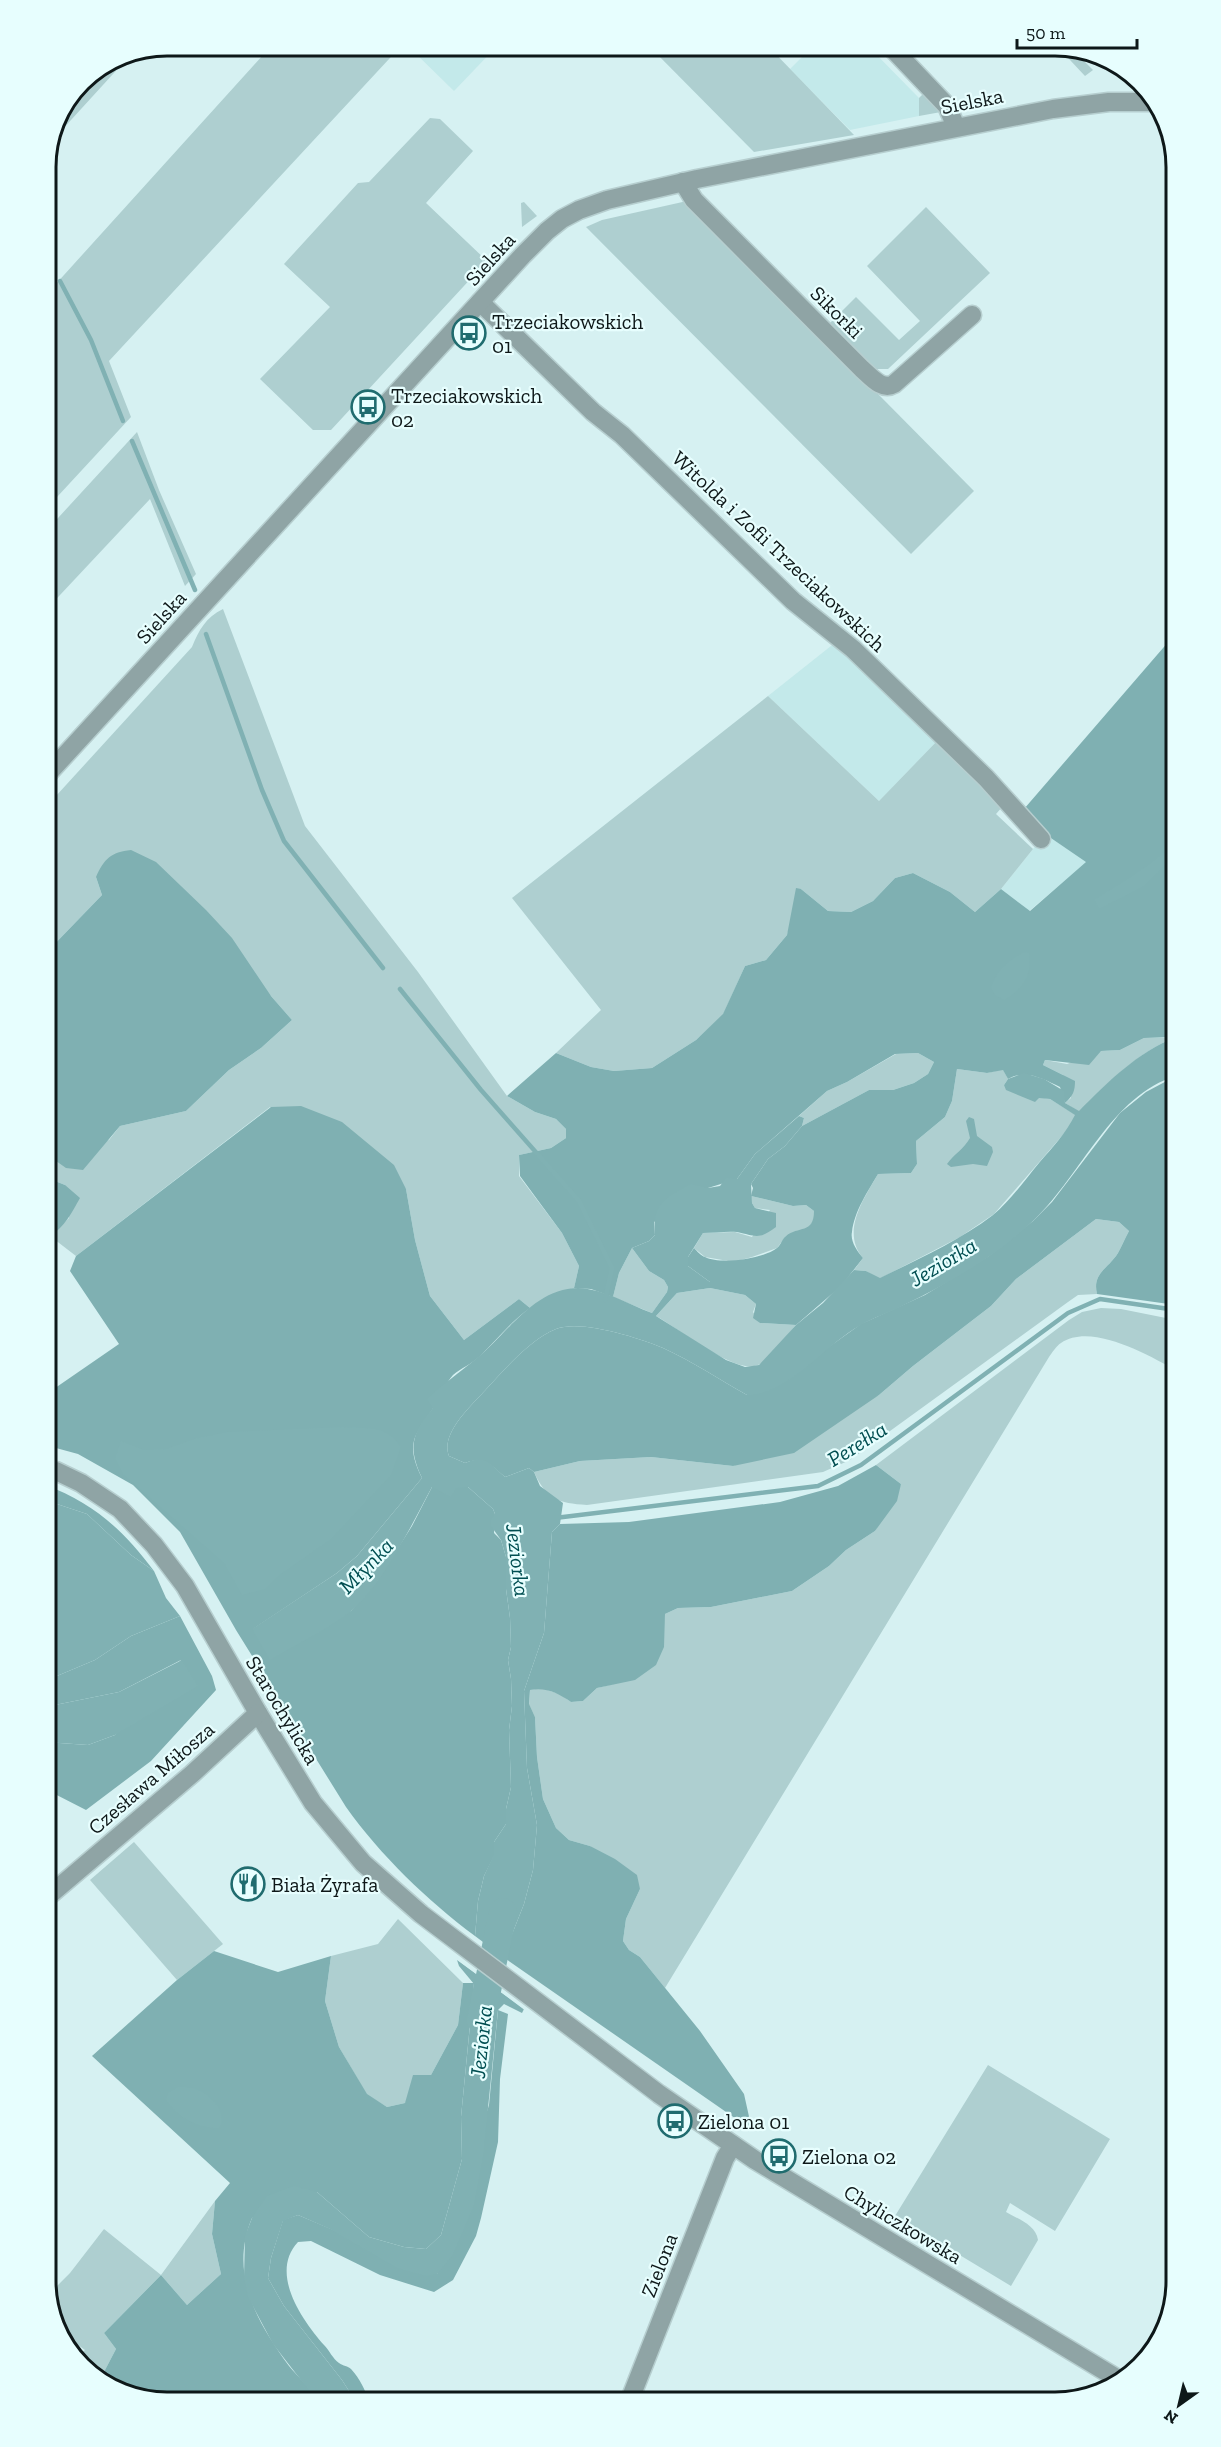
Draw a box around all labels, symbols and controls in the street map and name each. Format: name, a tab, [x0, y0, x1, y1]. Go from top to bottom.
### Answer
scale bar	[1017, 12, 1137, 50]
text: 50 m	[1026, 22, 1066, 44]
street label: Sielska	[939, 83, 1005, 119]
street label: Sielska	[460, 227, 520, 291]
street label: Sikorki	[806, 281, 869, 344]
place label: Trzeciakowskich 01	[492, 309, 644, 358]
bus stop icon: Trzeciakowskich 01	[451, 315, 487, 351]
place label: Trzeciakowskich 02	[391, 383, 543, 432]
bus stop icon: Trzeciakowskich 02	[350, 389, 386, 425]
street label: Witolda i Zofii Trzeciakowskich	[667, 445, 891, 657]
street label: Sielska	[131, 585, 191, 649]
water label: Jeziorka	[904, 1232, 981, 1293]
water label: Perełka	[822, 1415, 892, 1473]
water label: Jeziorka	[500, 1521, 536, 1598]
water label: Młynka	[333, 1532, 399, 1600]
street label: Starochylicka	[241, 1651, 325, 1769]
street label: Czesława Miłosza	[83, 1716, 219, 1840]
restaurant icon: Biała Żyrafa	[230, 1866, 266, 1902]
place label: Biała Żyrafa	[271, 1872, 378, 1897]
water label: Jeziorka	[464, 2004, 498, 2081]
bus stop icon: Zielona 01	[657, 2103, 693, 2139]
place label: Zielona 01	[698, 2109, 789, 2134]
bus stop icon: Zielona 02	[761, 2138, 797, 2174]
place label: Zielona 02	[802, 2144, 896, 2169]
street label: Chyliczkowska	[839, 2179, 967, 2269]
street label: Zielona	[635, 2230, 683, 2300]
north arrow	[1149, 2375, 1209, 2435]
text: N	[1161, 2406, 1181, 2428]

